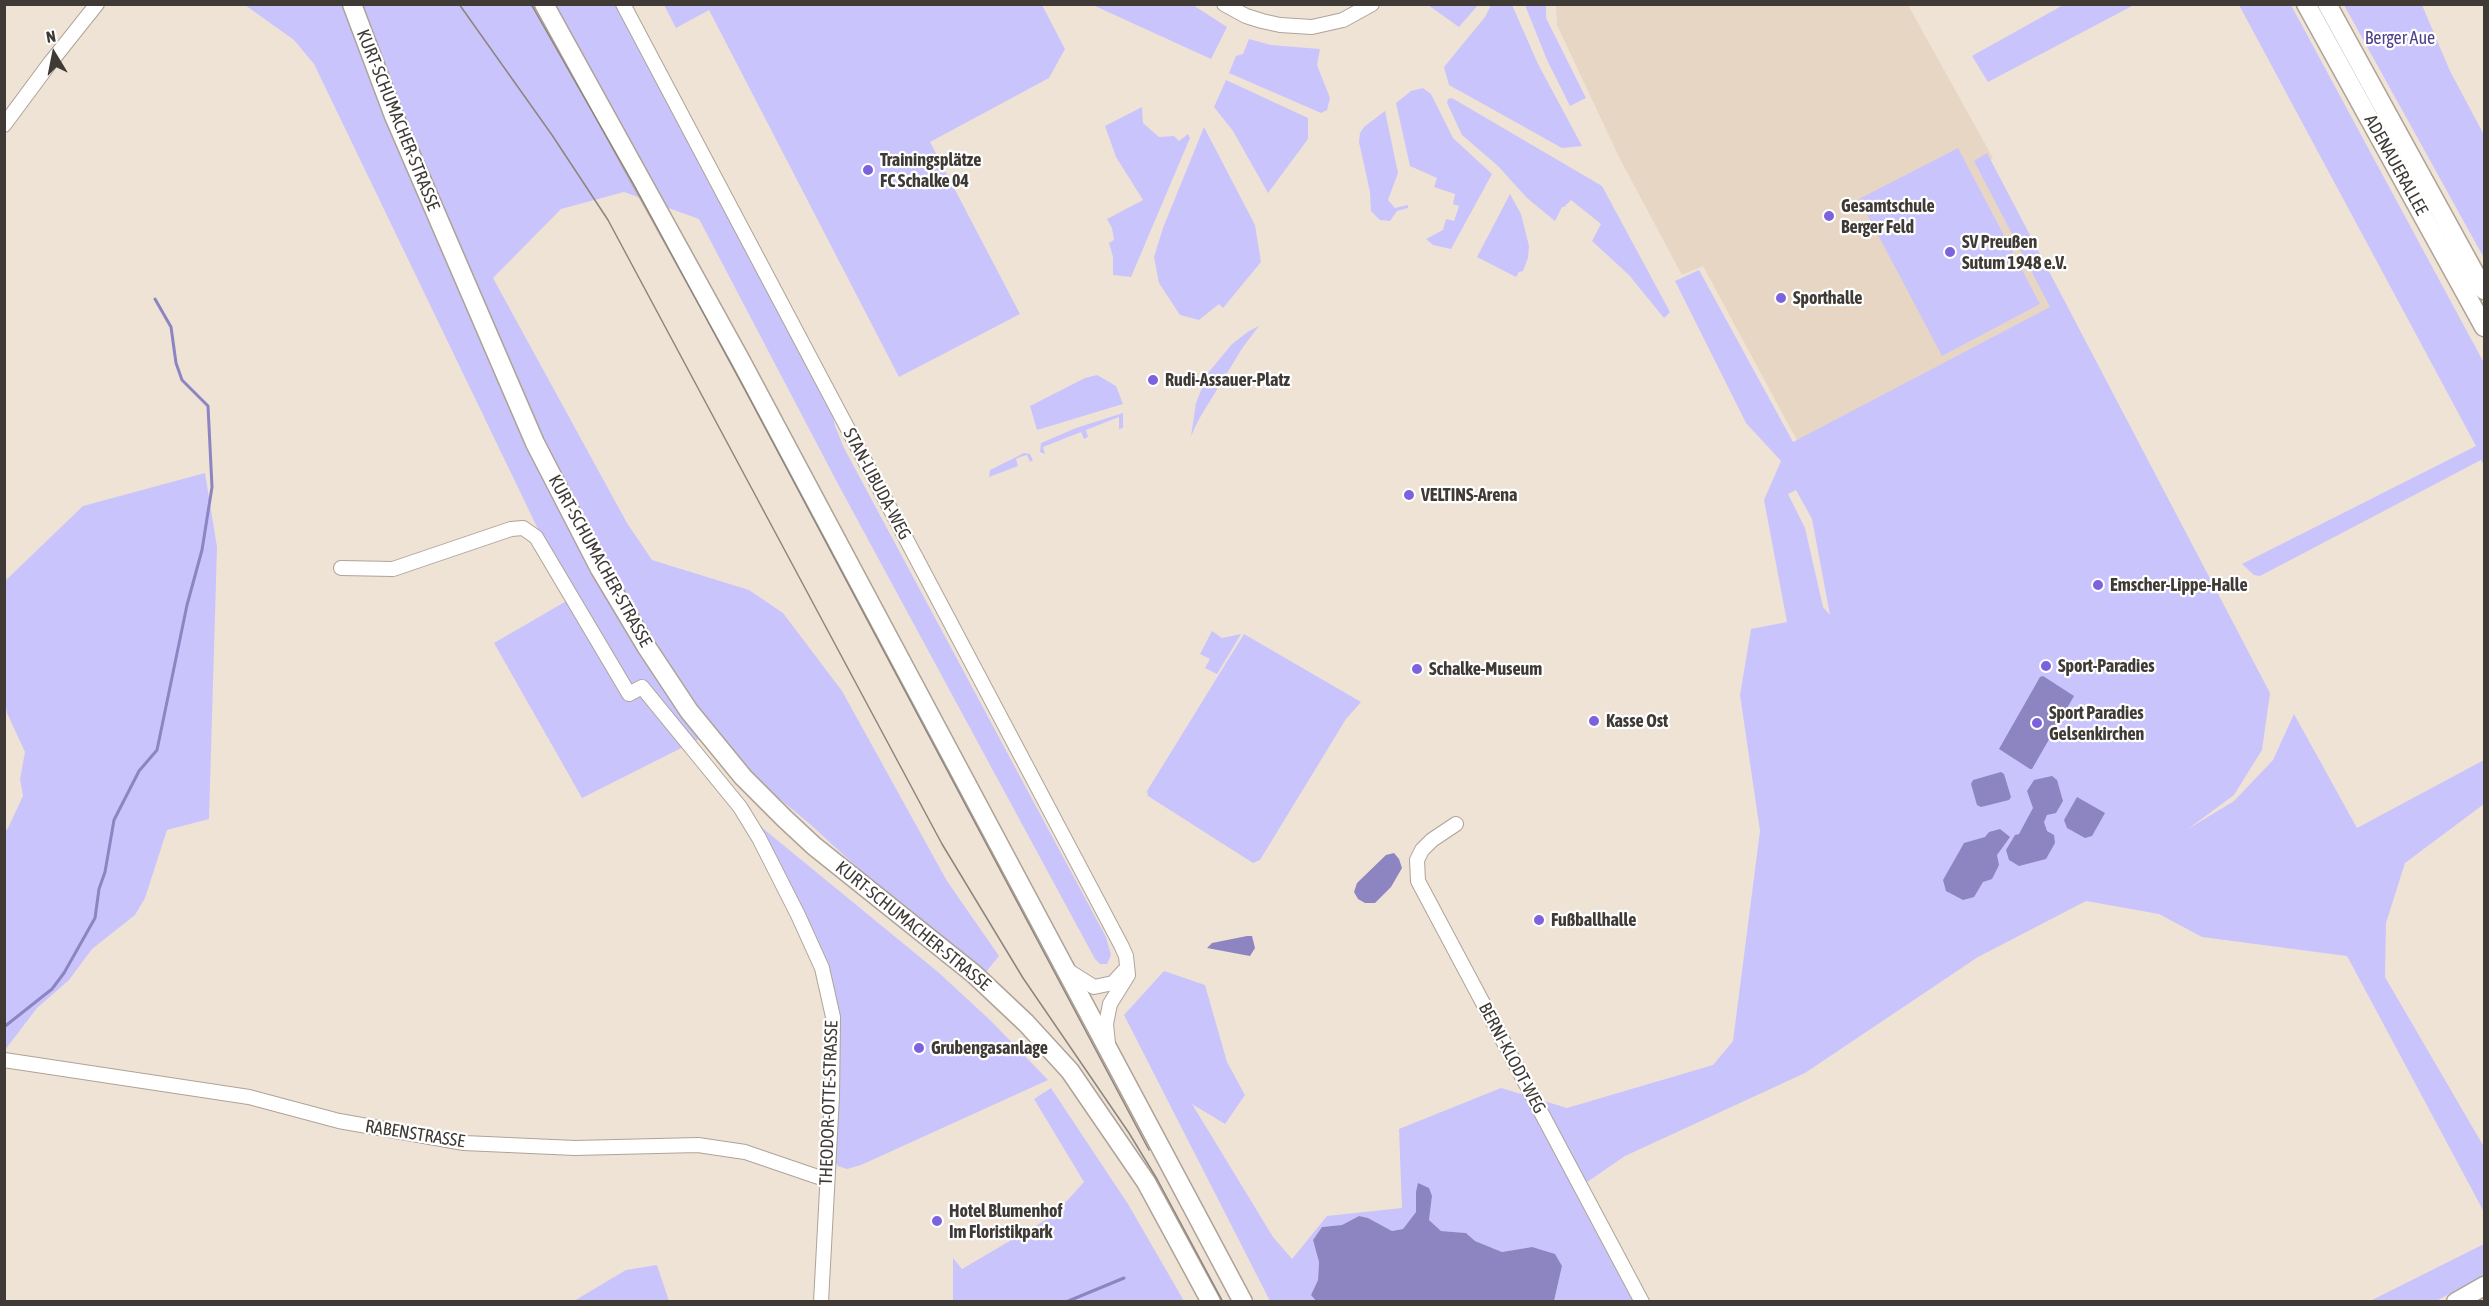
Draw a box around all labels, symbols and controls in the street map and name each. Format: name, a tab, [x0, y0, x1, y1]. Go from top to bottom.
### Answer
north arrow	[24, 24, 84, 84]
street label: KURT-SCHUMACHER-STRASSE	[352, 26, 444, 214]
text: N	[45, 27, 57, 46]
park label: Berger Aue	[2365, 27, 2435, 49]
street label: ADENAUERALLEE	[2360, 111, 2432, 219]
place label: Trainingsplätze FC Schalke 04	[880, 149, 981, 192]
marker: Trainingsplätze FC Schalke 04	[861, 163, 875, 177]
place label: Gesamtschule Berger Feld	[1841, 195, 1935, 238]
marker: Gesamtschule Berger Feld	[1822, 209, 1836, 223]
place label: SV Preußen Sutum 1948 e.V.	[1962, 231, 2067, 274]
marker: SV Preußen Sutum 1948 e.V.	[1943, 245, 1957, 259]
place label: Sporthalle	[1793, 287, 1862, 309]
marker: Sporthalle	[1774, 291, 1788, 305]
place label: Rudi-Assauer-Platz	[1165, 369, 1290, 391]
marker: Rudi-Assauer-Platz	[1146, 373, 1160, 387]
street label: STAN-LIBUDA-WEG	[839, 425, 915, 543]
street label: KURT-SCHUMACHER-STRASSE	[544, 471, 656, 651]
place label: VELTINS-Arena	[1421, 484, 1517, 506]
marker: VELTINS-Arena	[1402, 488, 1416, 502]
place label: Emscher-Lippe-Halle	[2110, 574, 2248, 596]
marker: Emscher-Lippe-Halle	[2091, 578, 2105, 592]
place label: Sport-Paradies	[2058, 655, 2155, 677]
place label: Schalke-Museum	[1429, 658, 1542, 680]
marker: Sport-Paradies	[2039, 659, 2053, 673]
marker: Schalke-Museum	[1410, 662, 1424, 676]
place label: Sport Paradies Gelsenkirchen	[2049, 702, 2144, 744]
place label: Kasse Ost	[1606, 710, 1668, 732]
marker: Kasse Ost	[1587, 714, 1601, 728]
marker: Sport Paradies Gelsenkirchen	[2030, 716, 2044, 730]
street label: KURT-SCHUMACHER-STRASSE	[831, 857, 995, 995]
place label: Fußballhalle	[1551, 909, 1636, 931]
marker: Fußballhalle	[1532, 913, 1546, 927]
street label: BERNI-KLODT-WEG	[1474, 999, 1550, 1117]
street label: THEODOR-OTTE-STRASSE	[815, 1020, 843, 1186]
place label: Grubengasanlage	[931, 1037, 1048, 1059]
marker: Grubengasanlage	[912, 1041, 926, 1055]
street label: RABENSTRASSE	[364, 1115, 466, 1153]
place label: Hotel Blumenhof Im Floristikpark	[949, 1200, 1062, 1242]
marker: Hotel Blumenhof Im Floristikpark	[930, 1214, 944, 1228]

